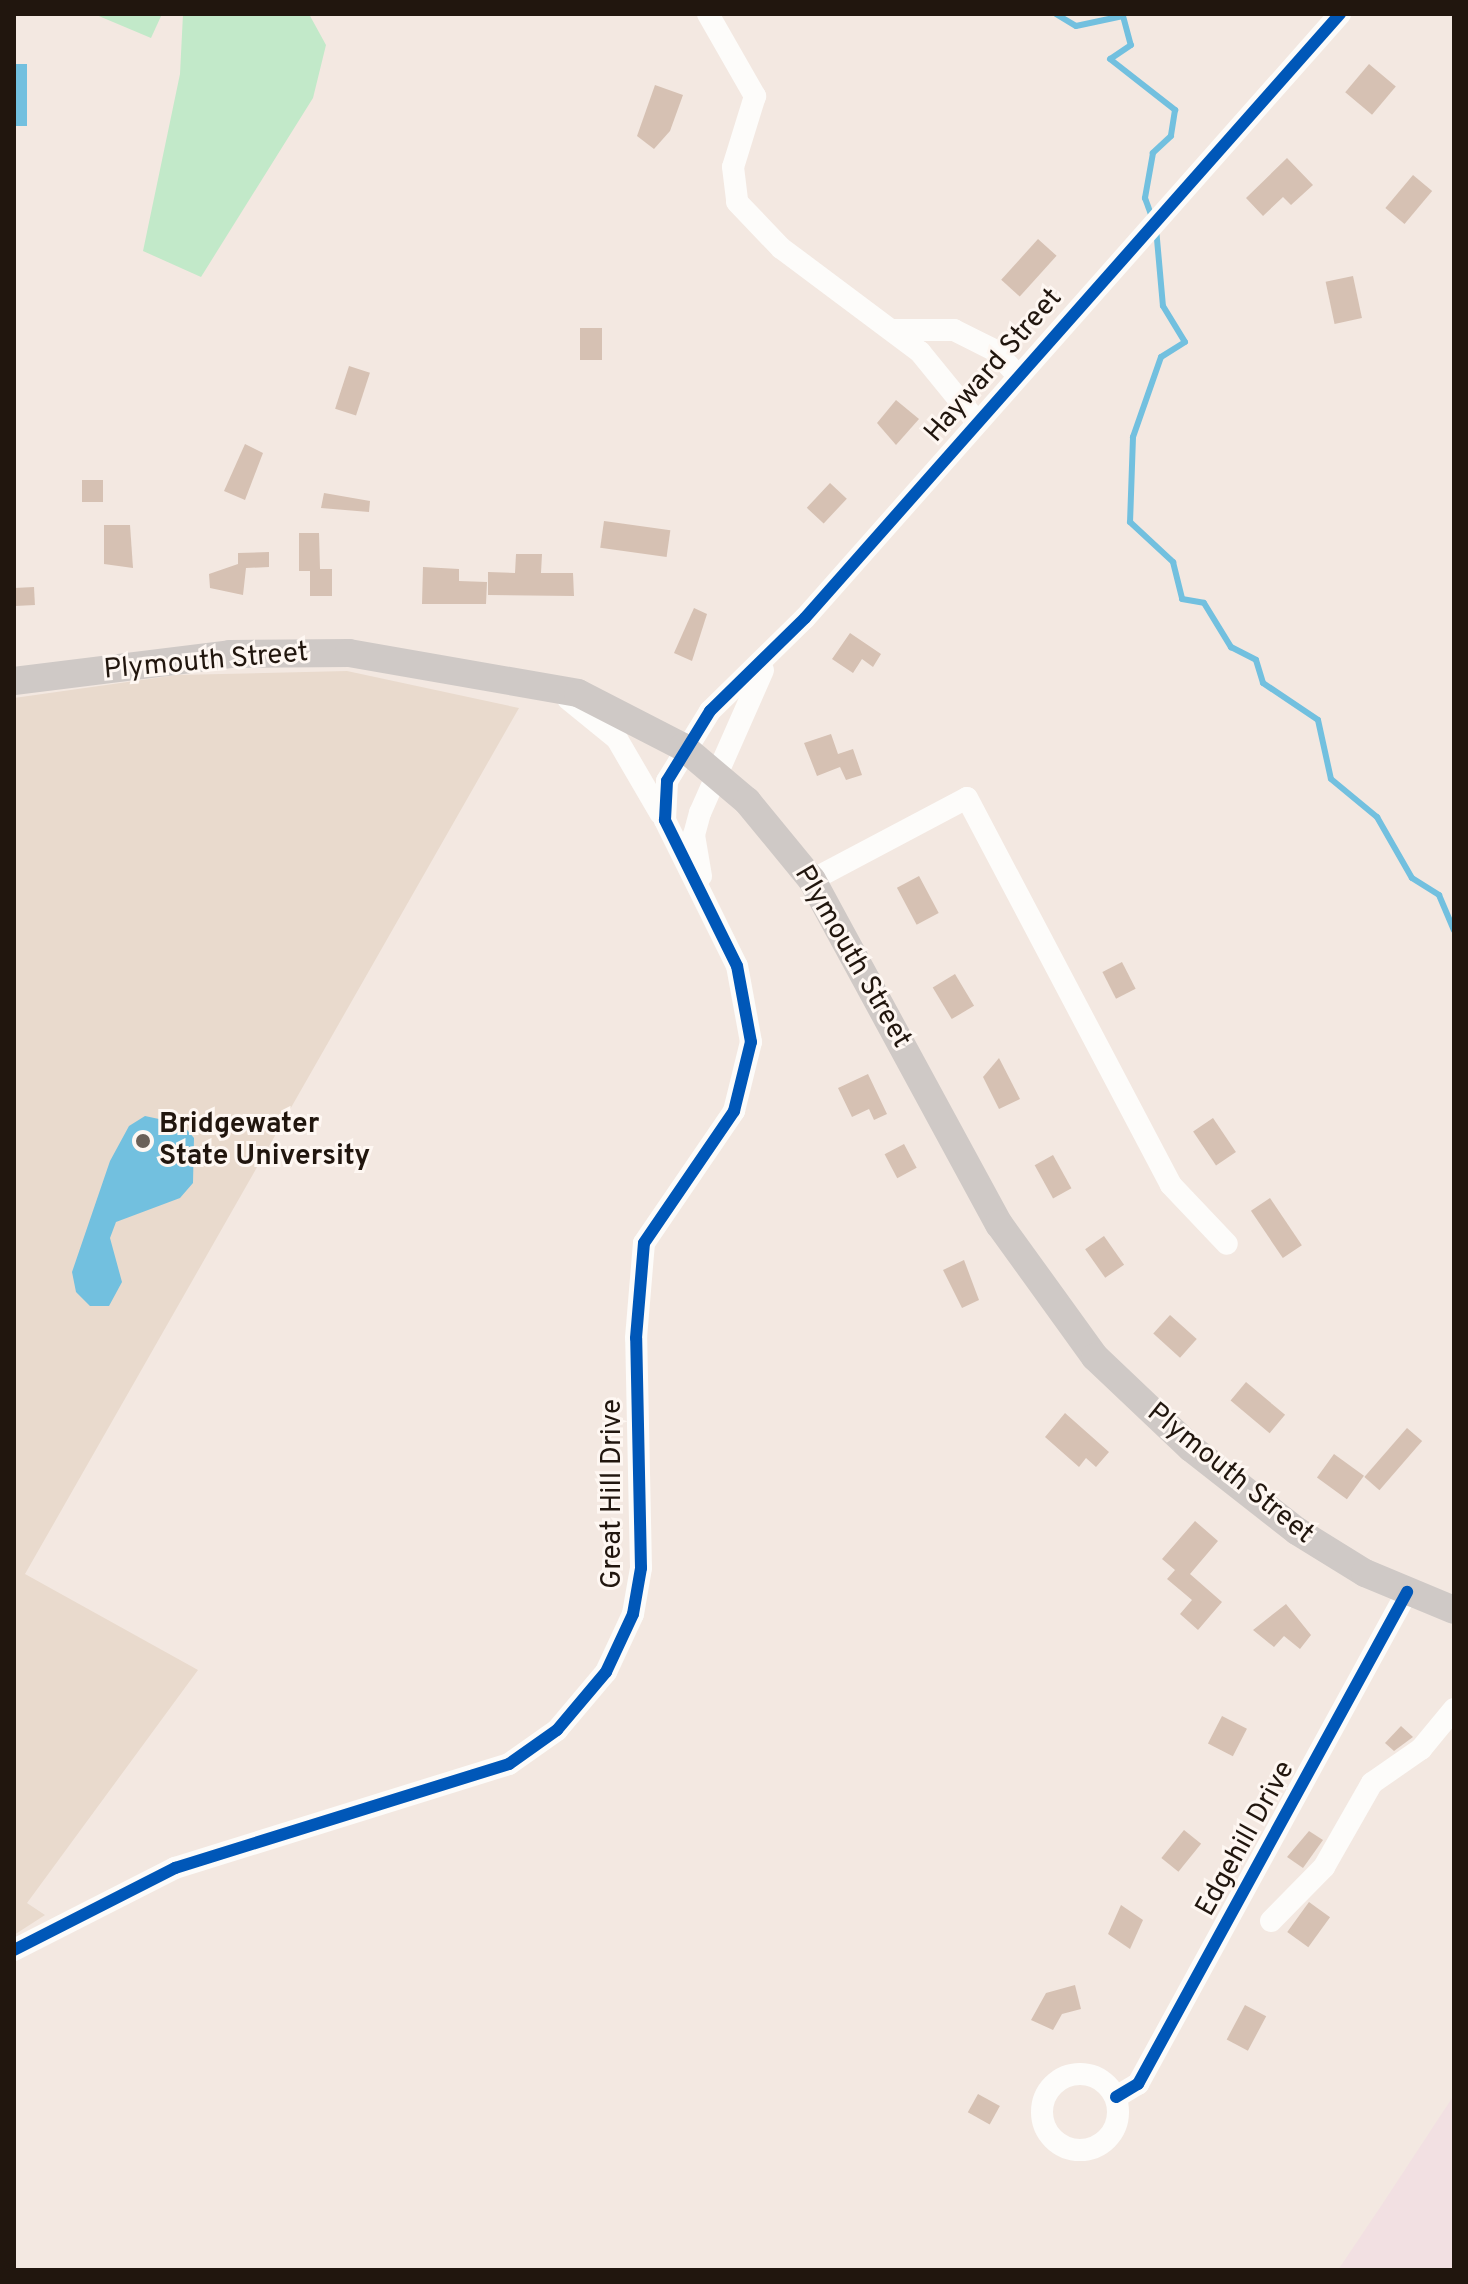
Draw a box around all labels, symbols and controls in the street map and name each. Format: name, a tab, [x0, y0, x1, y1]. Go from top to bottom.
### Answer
street label: Hayward Street	[918, 282, 1070, 450]
street label: Plymouth Street	[102, 636, 310, 688]
street label: Plymouth Street	[786, 860, 918, 1054]
place label: Bridgewater State University	[159, 1108, 370, 1174]
marker: Bridgewater State University	[134, 1132, 152, 1150]
street label: Plymouth Street	[1140, 1396, 1320, 1552]
street label: Great Hill Drive	[596, 1399, 630, 1589]
street label: Edgehill Drive	[1189, 1755, 1303, 1923]

